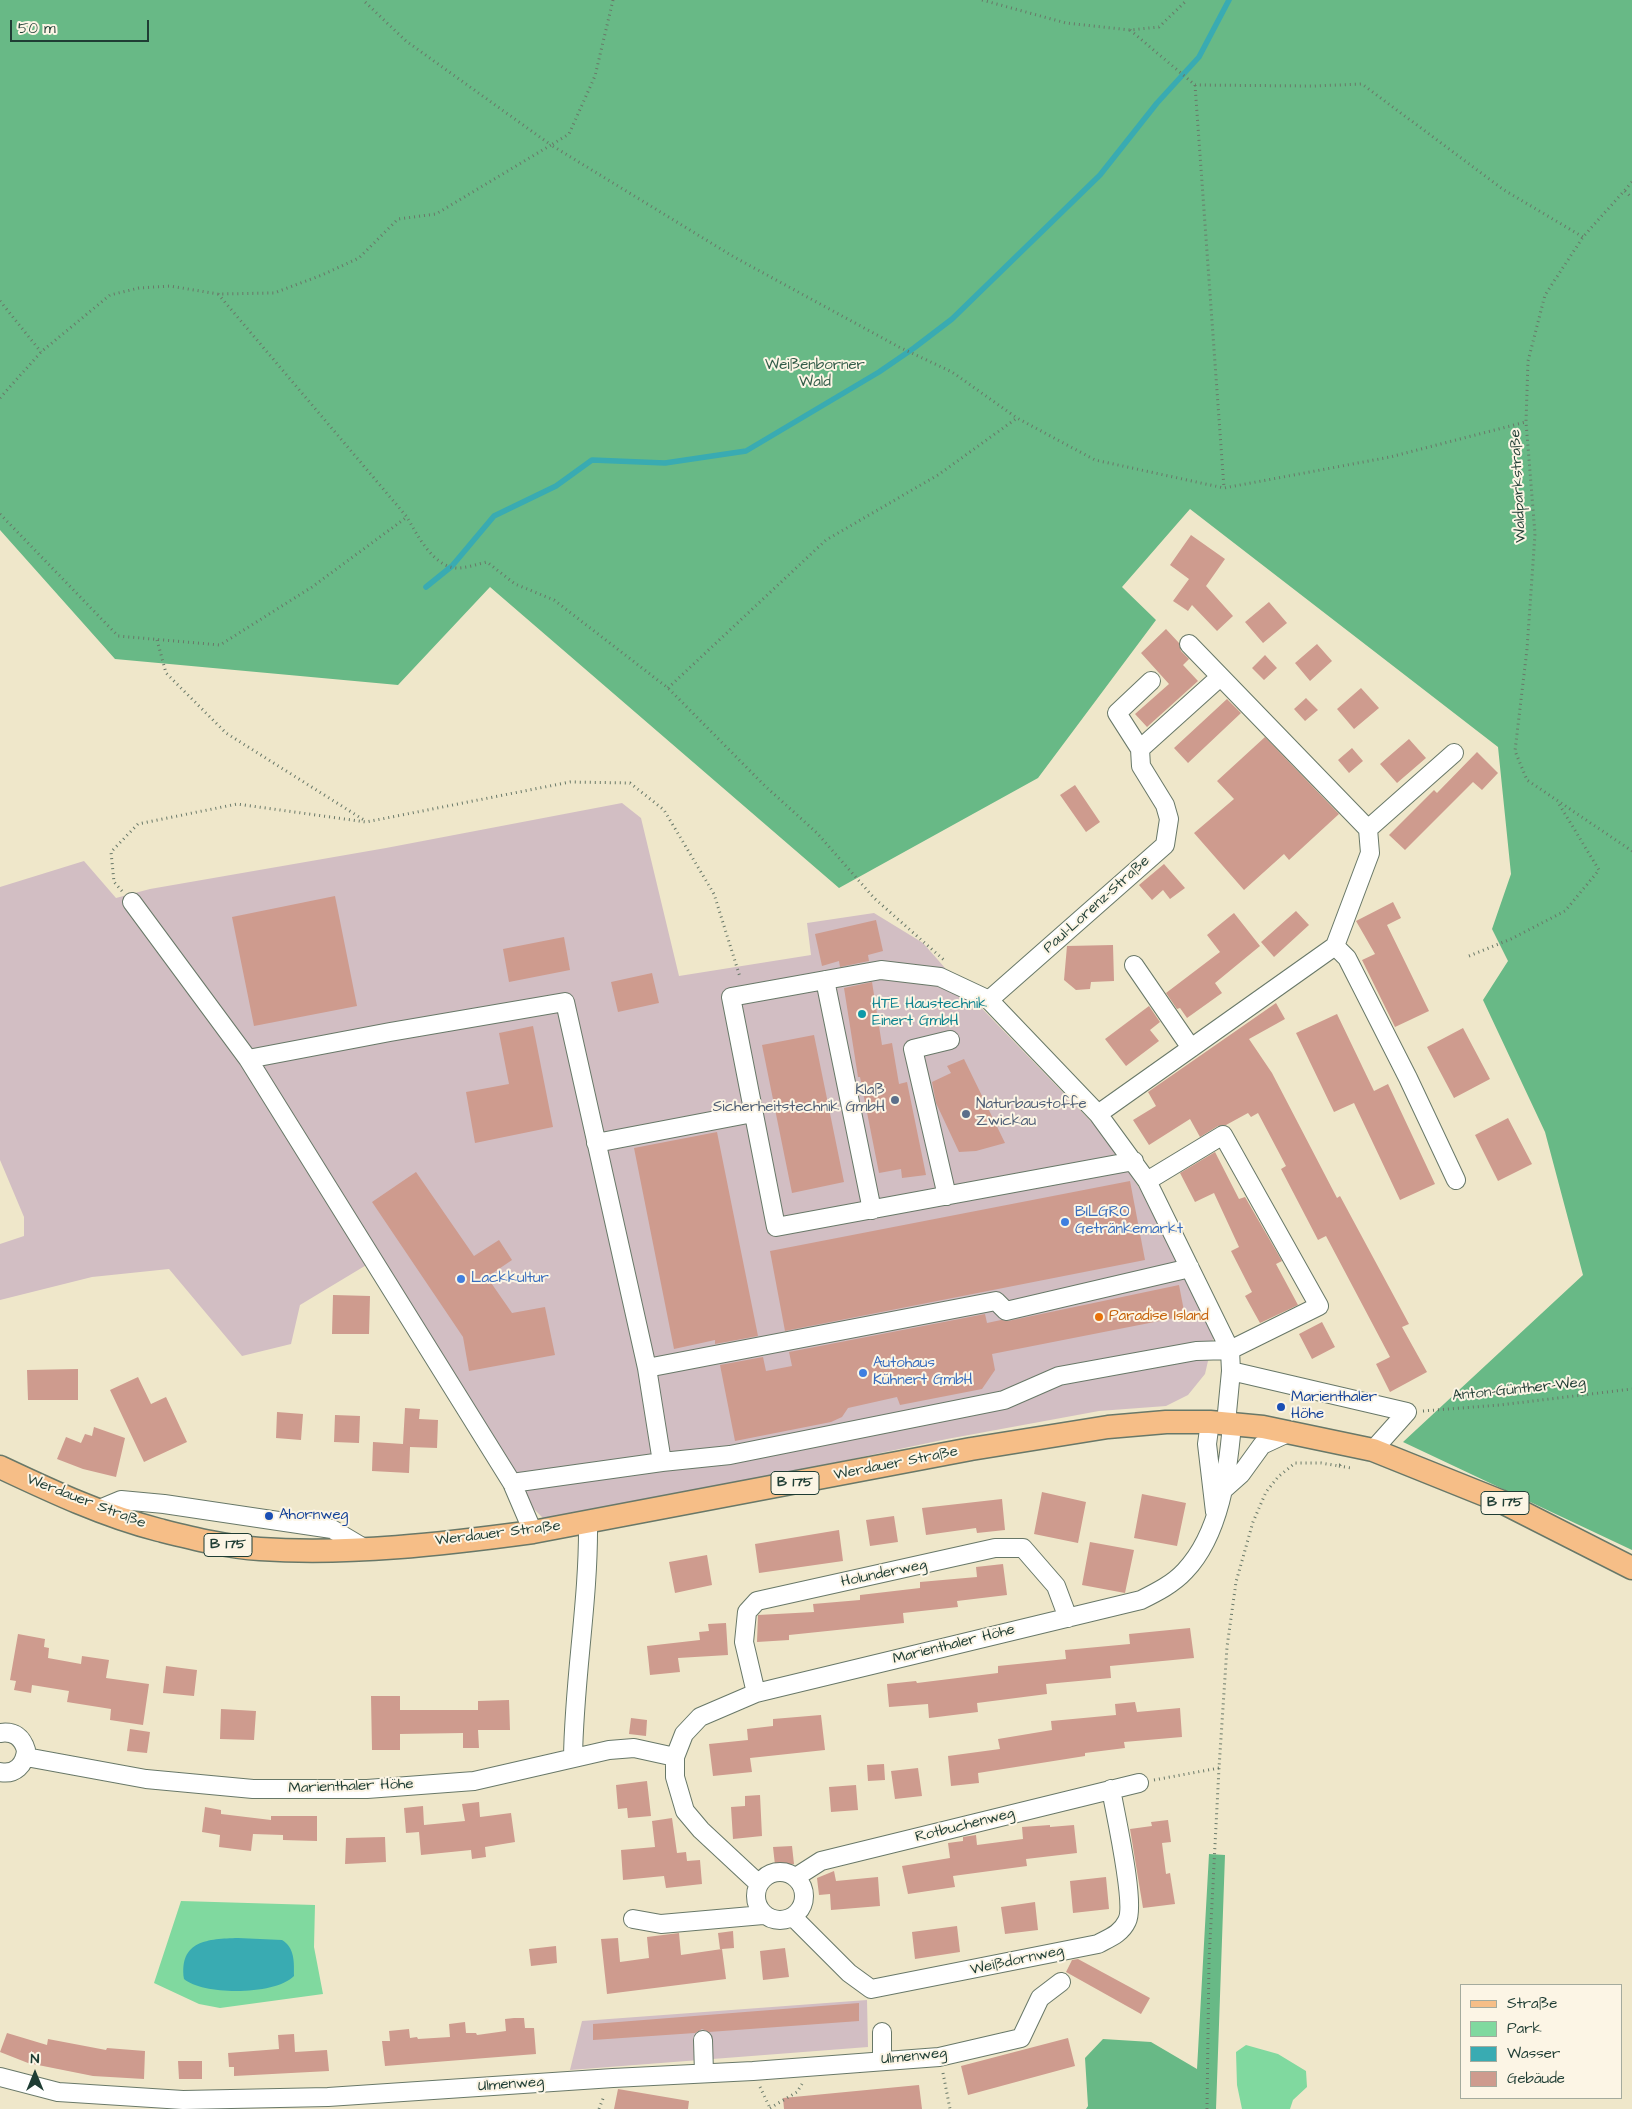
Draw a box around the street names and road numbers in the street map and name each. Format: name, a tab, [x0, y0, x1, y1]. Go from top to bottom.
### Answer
street label: Waldparkstraße	[1507, 429, 1531, 543]
street label: Paul-Lorenz-Straße	[1040, 852, 1154, 958]
street label: Anton-Günther-Weg	[1452, 1374, 1586, 1406]
street label: Werdauer Straße	[832, 1443, 960, 1485]
street label: Werdauer Straße	[24, 1471, 148, 1533]
road number: B 175	[771, 1472, 819, 1495]
road number: B 175	[1481, 1492, 1529, 1515]
street label: Werdauer Straße	[434, 1517, 562, 1551]
road number: B 175	[204, 1534, 252, 1556]
street label: Holunderweg	[840, 1556, 928, 1592]
street label: Marienthaler Höhe	[891, 1621, 1017, 1669]
street label: Marienthaler Höhe	[288, 1776, 414, 1798]
street label: Rotbuchenweg	[913, 1805, 1017, 1847]
street label: Weißdornweg	[969, 1942, 1065, 1980]
street label: Ulmenweg	[880, 2045, 948, 2069]
street label: Ulmenweg	[477, 2074, 545, 2096]

